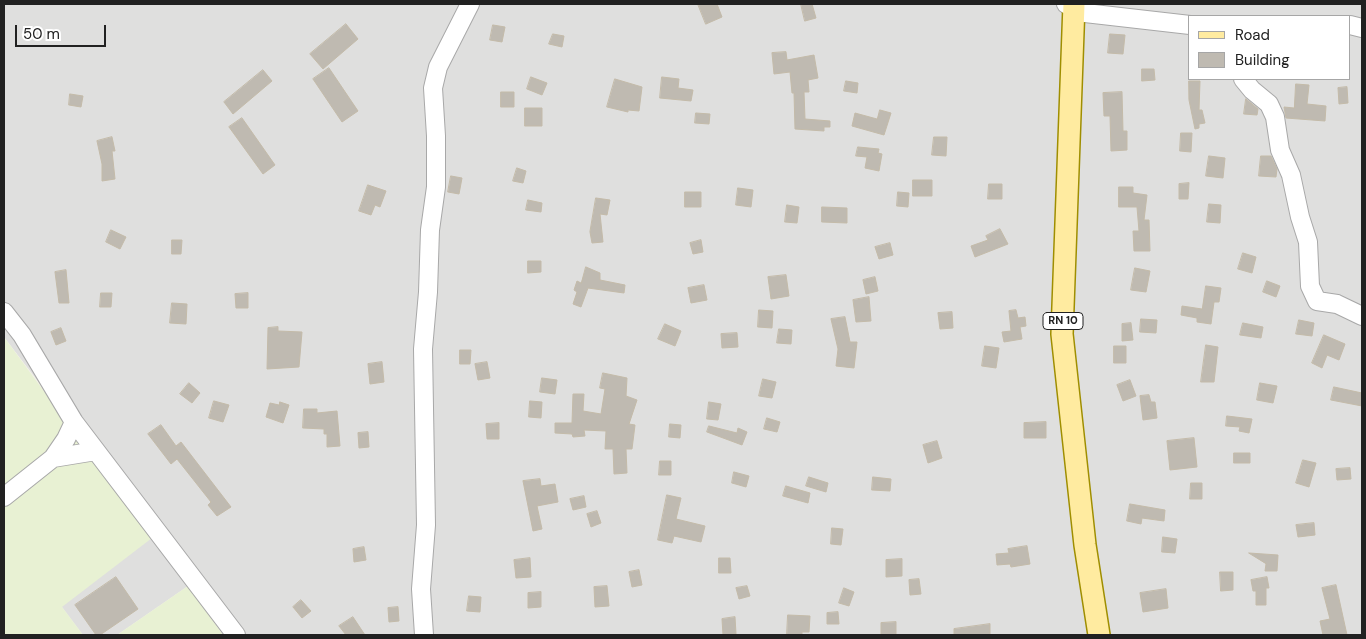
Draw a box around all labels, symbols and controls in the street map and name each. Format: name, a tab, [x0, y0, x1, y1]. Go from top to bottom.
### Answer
scale bar	[18, 15, 109, 47]
legend	[1188, 15, 1351, 80]
text: 50 m	[23, 24, 60, 44]
text: Road	[1235, 25, 1270, 45]
text: Building	[1235, 50, 1290, 70]
road number: RN 10	[1043, 312, 1083, 330]

